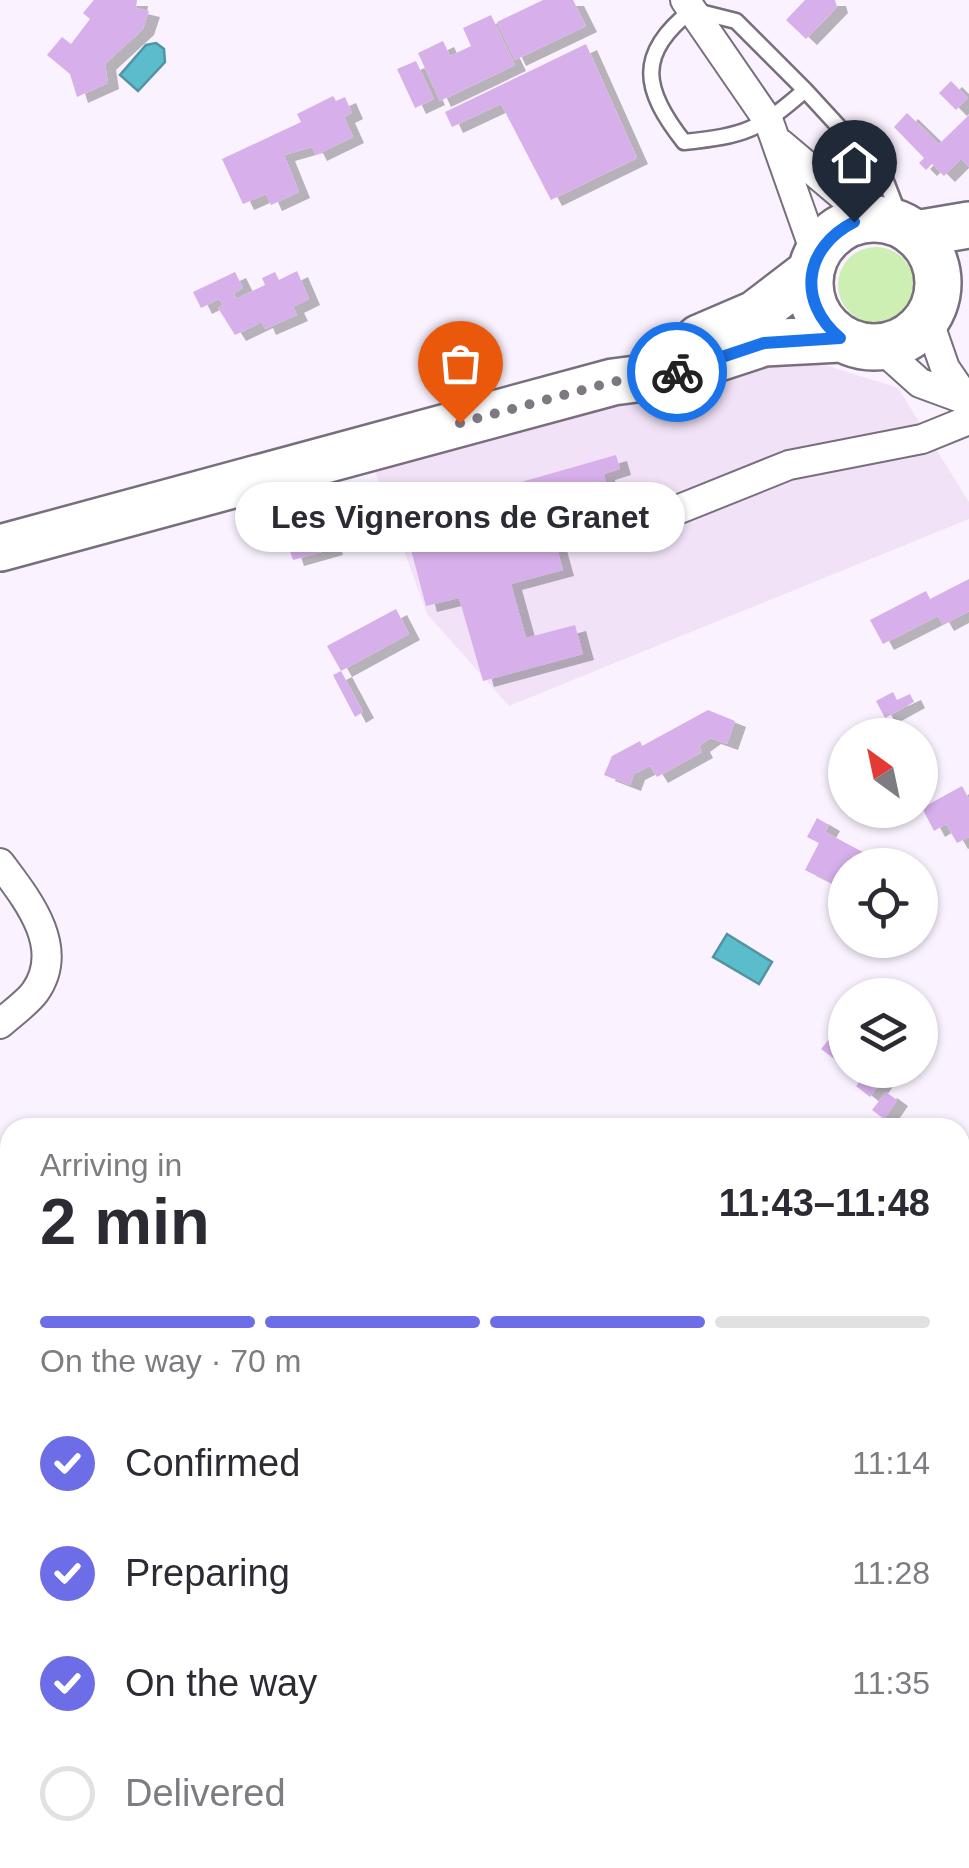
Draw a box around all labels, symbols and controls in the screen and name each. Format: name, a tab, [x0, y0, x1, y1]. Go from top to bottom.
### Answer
pin	[812, 120, 897, 223]
icon: home	[827, 135, 882, 190]
pin	[418, 321, 503, 424]
courier	[627, 322, 727, 422]
icon: bag	[433, 336, 488, 391]
icon: bike	[650, 345, 705, 400]
callout: Les Vignerons de Granet	[235, 483, 685, 553]
text: Les Vignerons de Granet	[271, 499, 649, 535]
north arrow	[828, 718, 938, 828]
map controls	[828, 718, 938, 1088]
button: locate	[828, 848, 938, 958]
button: layers	[828, 978, 938, 1088]
text: Arriving in	[40, 1147, 182, 1183]
text: 11:43–11:48	[719, 1182, 930, 1224]
text: 2 min	[40, 1185, 210, 1258]
text: On the way · 70 m	[40, 1343, 301, 1379]
icon: check	[40, 1436, 95, 1491]
text: Confirmed	[125, 1442, 300, 1484]
text: 11:14	[852, 1445, 930, 1481]
icon: check	[40, 1546, 95, 1601]
text: Preparing	[125, 1552, 290, 1594]
text: 11:28	[852, 1555, 930, 1591]
icon: check	[40, 1656, 95, 1711]
text: On the way	[125, 1662, 317, 1704]
text: 11:35	[852, 1665, 930, 1701]
text: Delivered	[125, 1772, 286, 1814]

